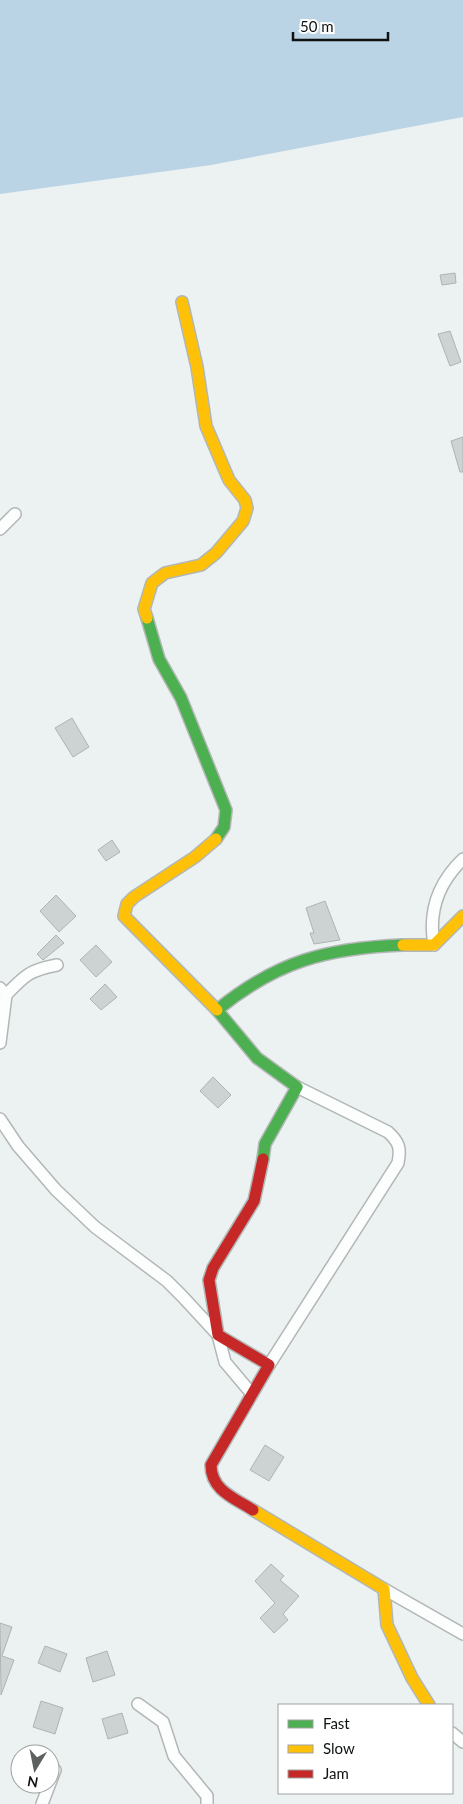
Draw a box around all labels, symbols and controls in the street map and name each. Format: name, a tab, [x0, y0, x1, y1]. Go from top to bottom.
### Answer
scale bar	[293, 10, 388, 42]
text: 50 m	[300, 17, 334, 35]
legend	[278, 1704, 453, 1794]
text: Fast	[323, 1714, 350, 1732]
text: Slow	[323, 1739, 355, 1757]
north arrow	[10, 1744, 60, 1794]
text: Jam	[323, 1764, 349, 1782]
text: N	[26, 1773, 39, 1792]

